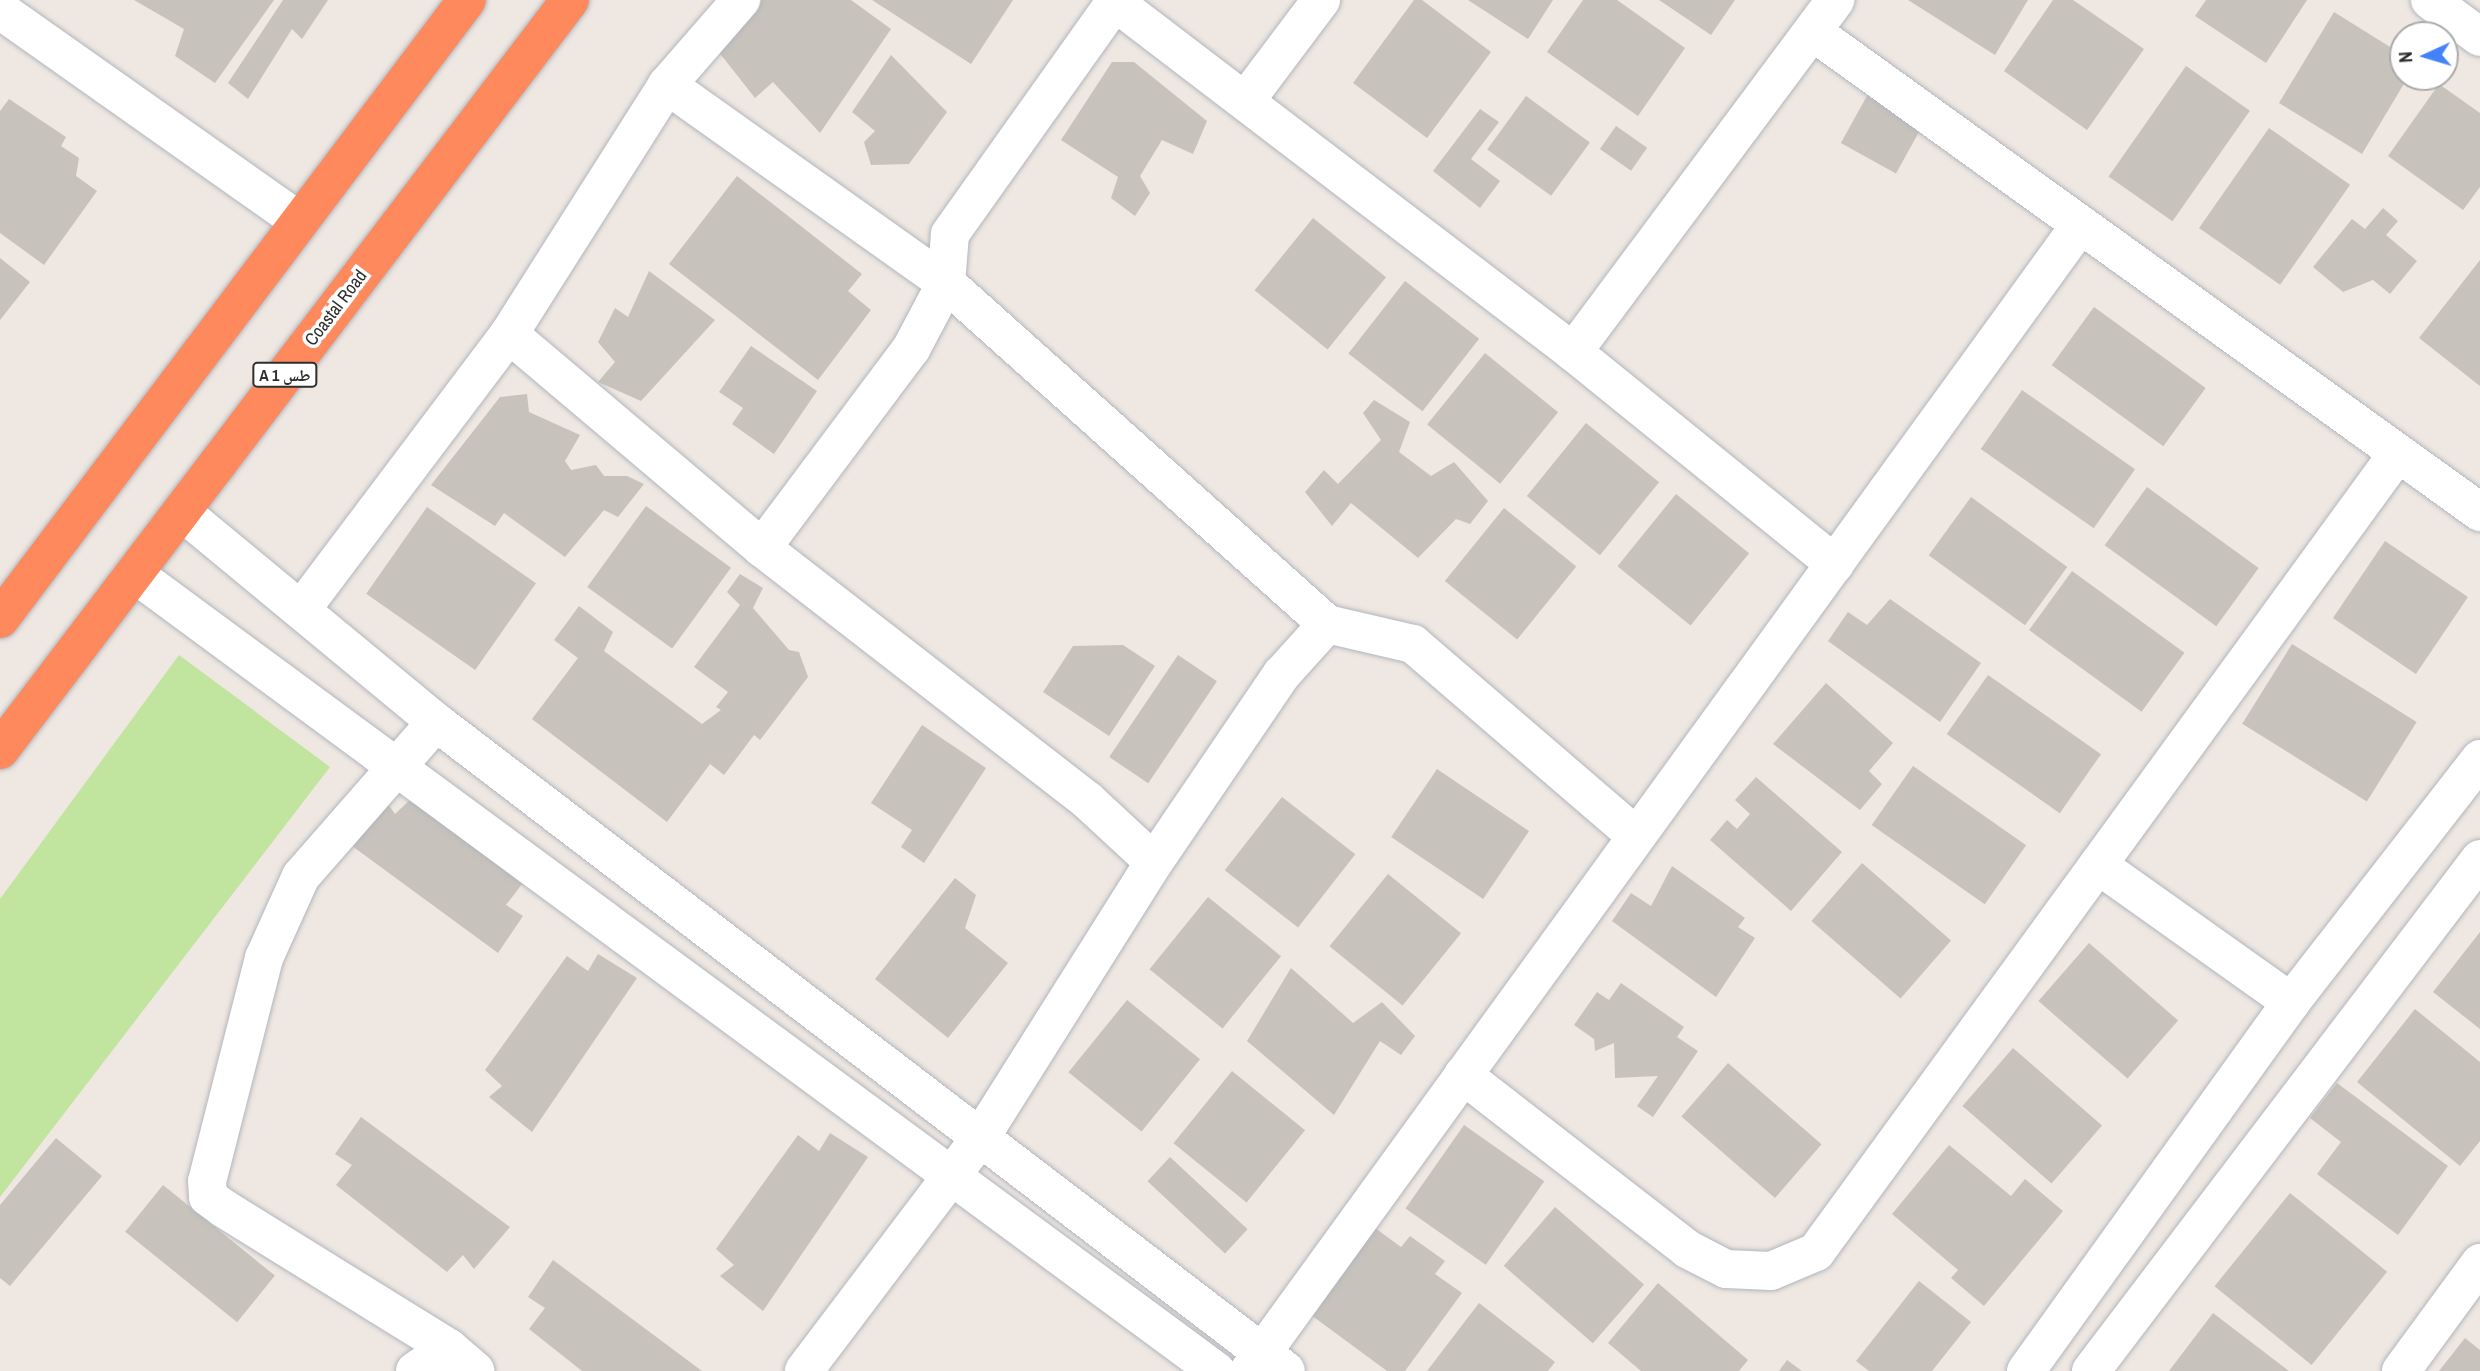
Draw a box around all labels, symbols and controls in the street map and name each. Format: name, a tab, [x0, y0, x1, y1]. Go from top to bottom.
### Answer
north arrow	[2389, 21, 2459, 91]
text: N	[2392, 51, 2418, 64]
street label: Coastal Road	[300, 266, 372, 350]
road number: A 1 طس	[252, 362, 318, 388]

